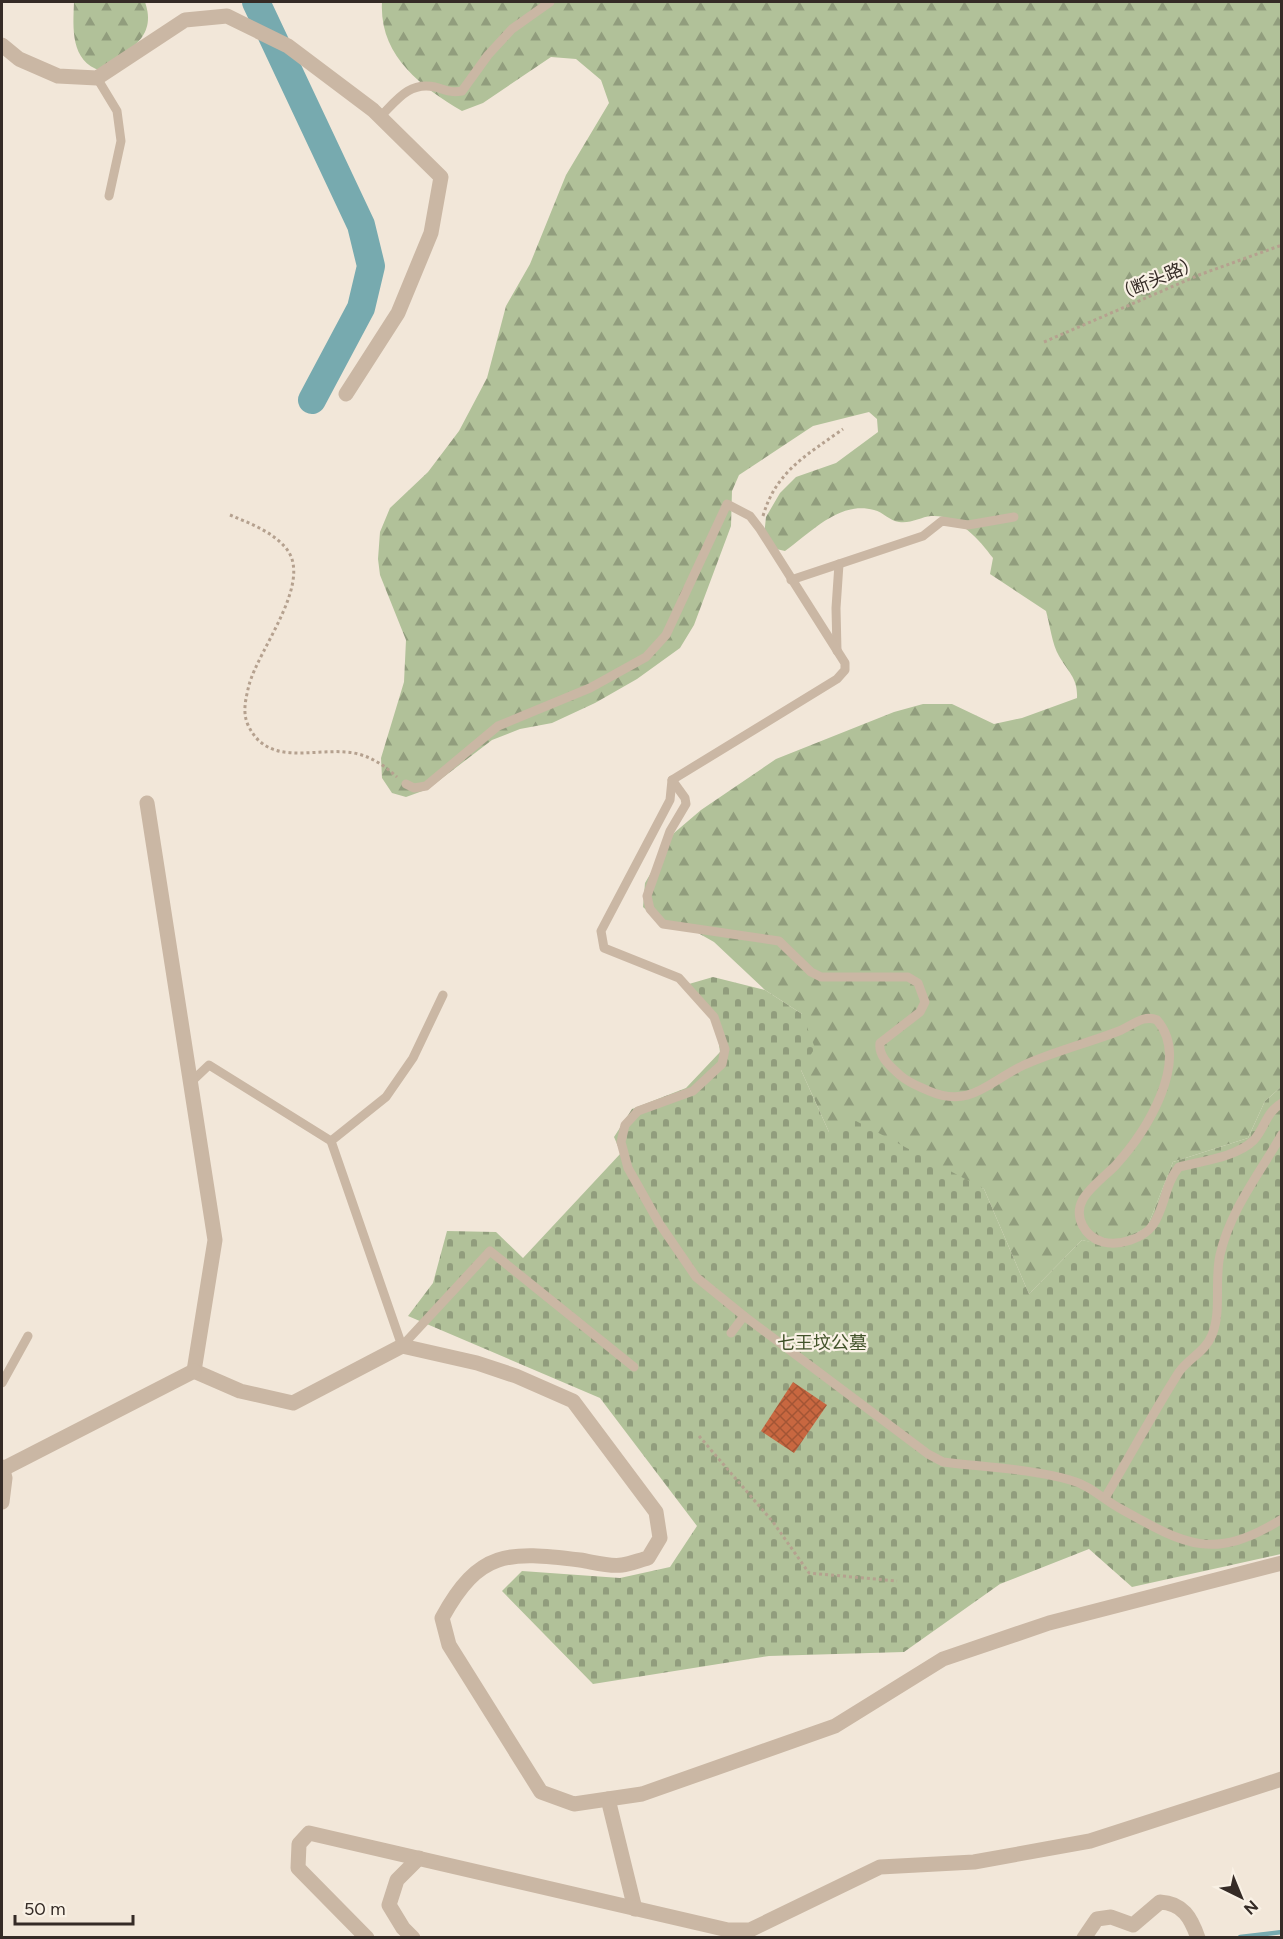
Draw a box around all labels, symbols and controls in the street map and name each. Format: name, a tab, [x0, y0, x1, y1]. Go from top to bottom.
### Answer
street label: （断头路）	[1111, 251, 1203, 307]
park label: 七王坟公墓	[777, 1332, 867, 1354]
north arrow	[1211, 1867, 1271, 1927]
scale bar	[15, 1888, 134, 1926]
text: N	[1240, 1896, 1262, 1919]
text: 50 m	[24, 1898, 66, 1920]

